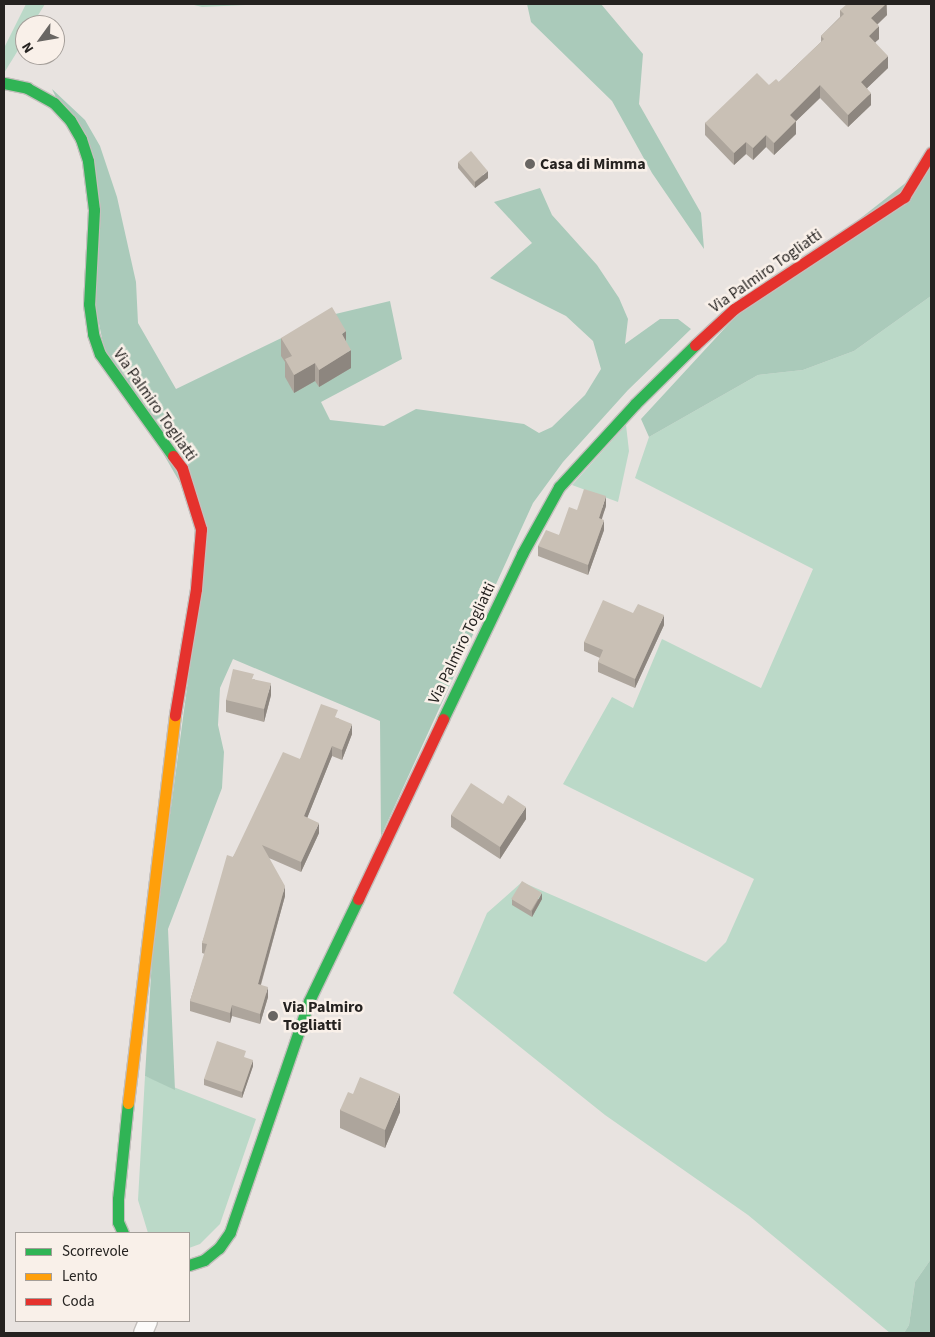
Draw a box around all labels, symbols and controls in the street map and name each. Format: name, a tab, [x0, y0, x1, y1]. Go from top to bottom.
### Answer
north arrow	[15, 15, 65, 65]
text: N	[17, 38, 39, 57]
place label: Casa di Mimma	[540, 154, 646, 174]
marker: Casa di Mimma	[524, 158, 536, 170]
street label: Via Palmiro Togliatti	[706, 225, 826, 317]
street label: Via Palmiro Togliatti	[109, 345, 201, 465]
street label: Via Palmiro Togliatti	[424, 579, 500, 707]
place label: Via Palmiro Togliatti	[283, 997, 363, 1035]
marker: Via Palmiro Togliatti	[267, 1010, 279, 1022]
legend	[15, 1232, 190, 1322]
text: Scorrevole	[62, 1241, 129, 1262]
text: Lento	[62, 1266, 98, 1287]
text: Coda	[62, 1291, 95, 1312]

